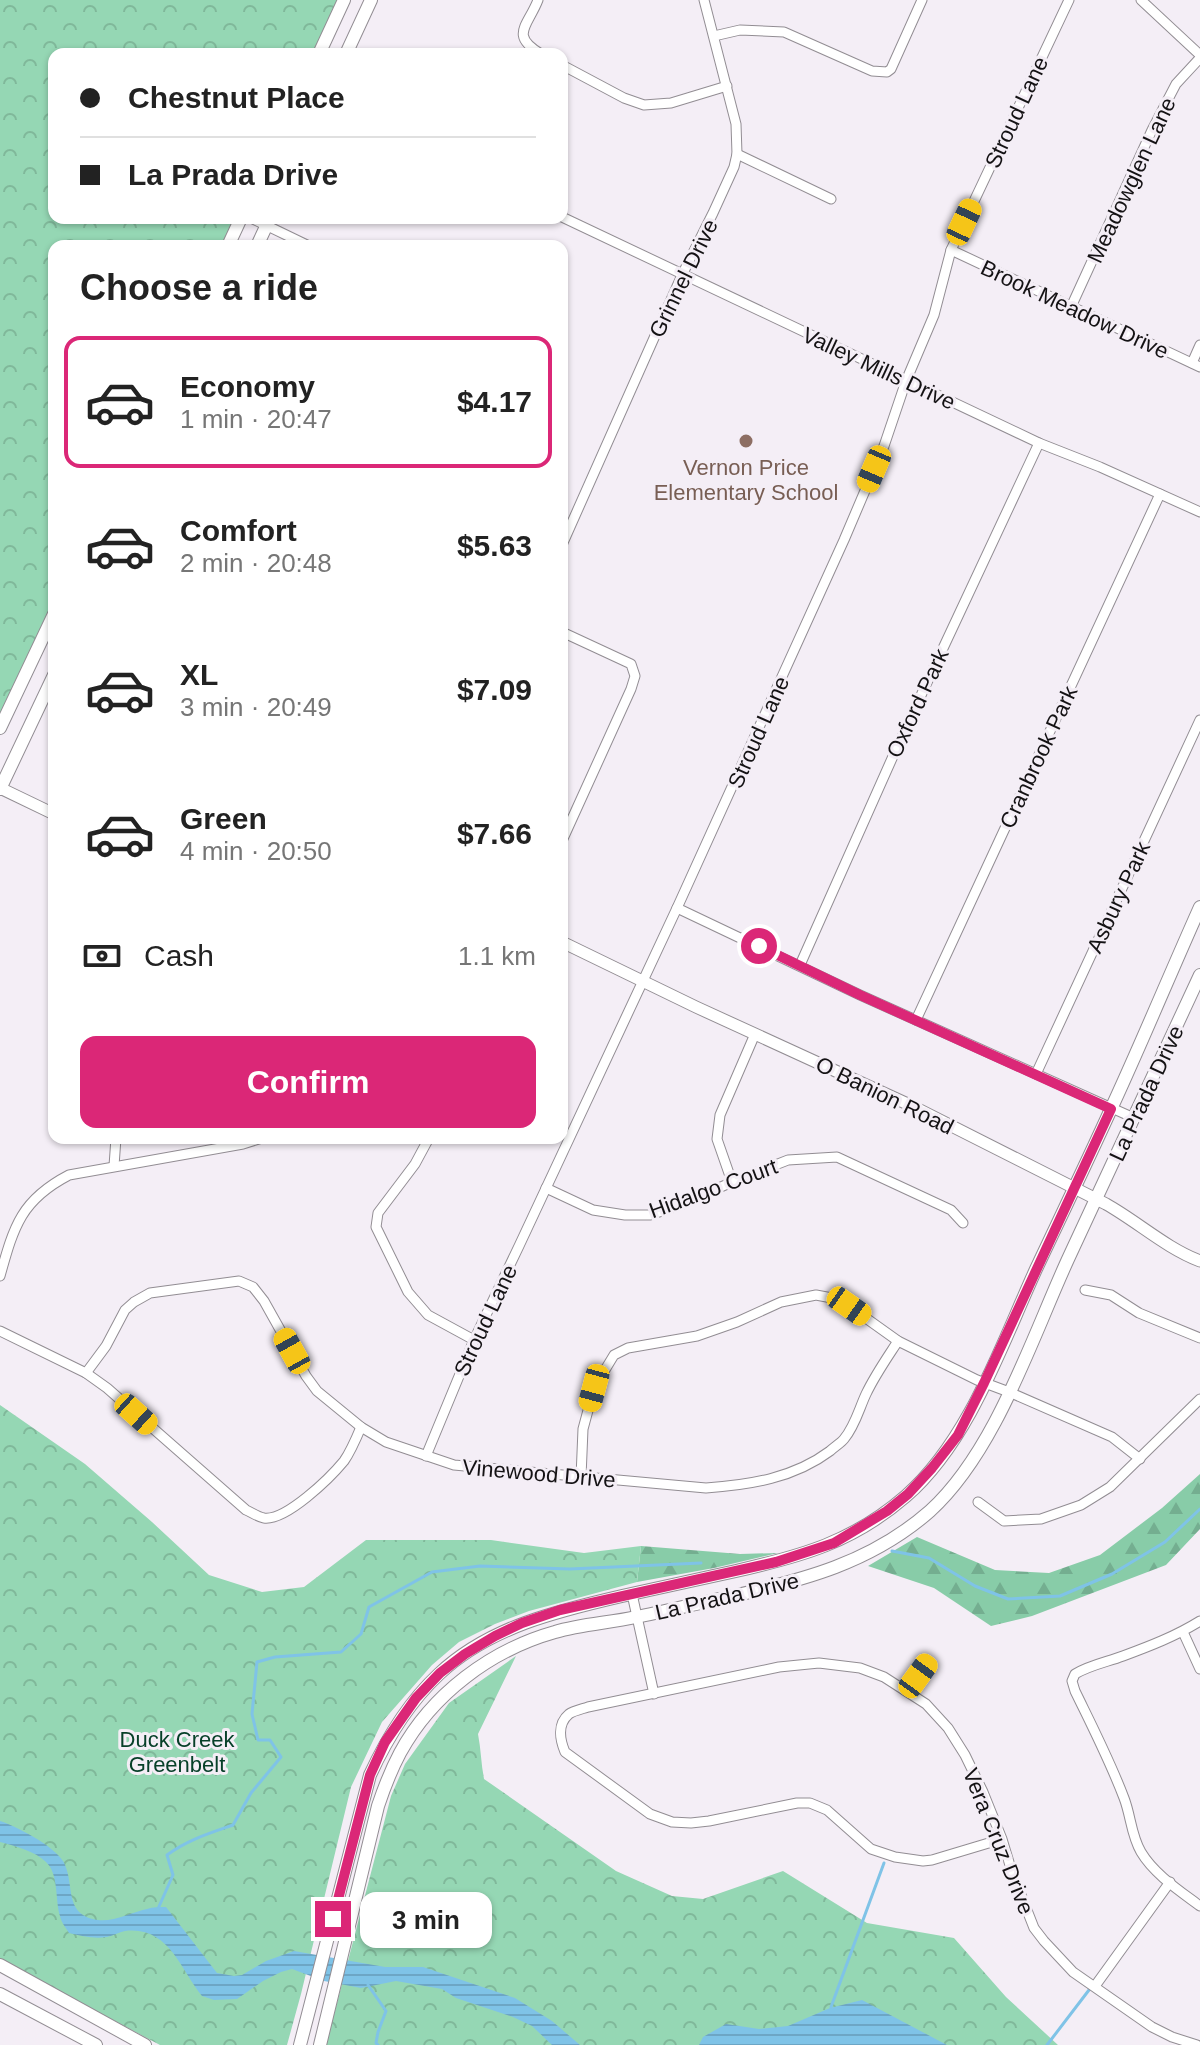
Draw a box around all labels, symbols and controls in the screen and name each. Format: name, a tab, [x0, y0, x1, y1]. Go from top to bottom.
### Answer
street label: Stroud Lane	[980, 53, 1053, 172]
text: Chestnut Place	[128, 81, 345, 114]
street label: Meadowglen Lane	[1082, 93, 1181, 267]
text: La Prada Drive	[128, 158, 338, 191]
car	[943, 195, 985, 249]
street label: Grinnel Drive	[644, 215, 723, 341]
street label: Brook Meadow Drive	[977, 255, 1173, 364]
text: Choose a ride	[80, 267, 318, 308]
street label: Valley Mills Drive	[798, 322, 959, 415]
icon: car	[84, 366, 156, 438]
text: Economy	[180, 370, 315, 403]
text: $4.17	[457, 385, 532, 418]
text: 1 min · 20:47	[180, 404, 332, 434]
marker: Vernon Price Elementary School	[737, 432, 755, 450]
car	[854, 442, 894, 496]
place label: Vernon Price Elementary School	[654, 455, 838, 505]
icon: car	[84, 510, 156, 582]
text: Comfort	[180, 514, 297, 547]
text: $5.63	[457, 529, 532, 562]
text: 2 min · 20:48	[180, 548, 332, 578]
street label: Oxford Park	[881, 644, 954, 762]
icon: car	[84, 654, 156, 726]
text: XL	[180, 658, 218, 691]
street label: Stroud Lane	[723, 672, 794, 792]
text: $7.09	[457, 673, 532, 706]
street label: Cranbrook Park	[995, 681, 1083, 832]
text: 3 min · 20:49	[180, 692, 332, 722]
icon: car	[84, 798, 156, 870]
text: Green	[180, 802, 267, 835]
text: $7.66	[457, 817, 532, 850]
text: 4 min · 20:50	[180, 836, 332, 866]
street label: Asbury Park	[1082, 837, 1156, 957]
route start	[741, 928, 777, 964]
icon: cash	[80, 934, 124, 978]
text: Cash	[144, 939, 214, 972]
text: 1.1 km	[458, 941, 536, 971]
street label: La Prada Drive	[1104, 1021, 1189, 1165]
button: Confirm	[80, 1036, 536, 1128]
street label: O Banion Road	[812, 1051, 958, 1140]
street label: Hidalgo Court	[646, 1154, 781, 1223]
street label: Stroud Lane	[449, 1261, 522, 1380]
car	[822, 1282, 876, 1330]
car	[270, 1324, 314, 1378]
car	[576, 1362, 612, 1414]
car	[110, 1389, 162, 1439]
street label: Vinewood Drive	[461, 1454, 617, 1493]
street label: La Prada Drive	[653, 1568, 801, 1625]
car	[894, 1650, 942, 1702]
park label: Duck Creek Greenbelt	[120, 1727, 235, 1777]
street label: Vera Cruz Drive	[958, 1765, 1039, 1918]
callout: 3 min	[361, 1891, 493, 1947]
route end	[315, 1901, 351, 1937]
text: 3 min	[392, 1905, 460, 1935]

